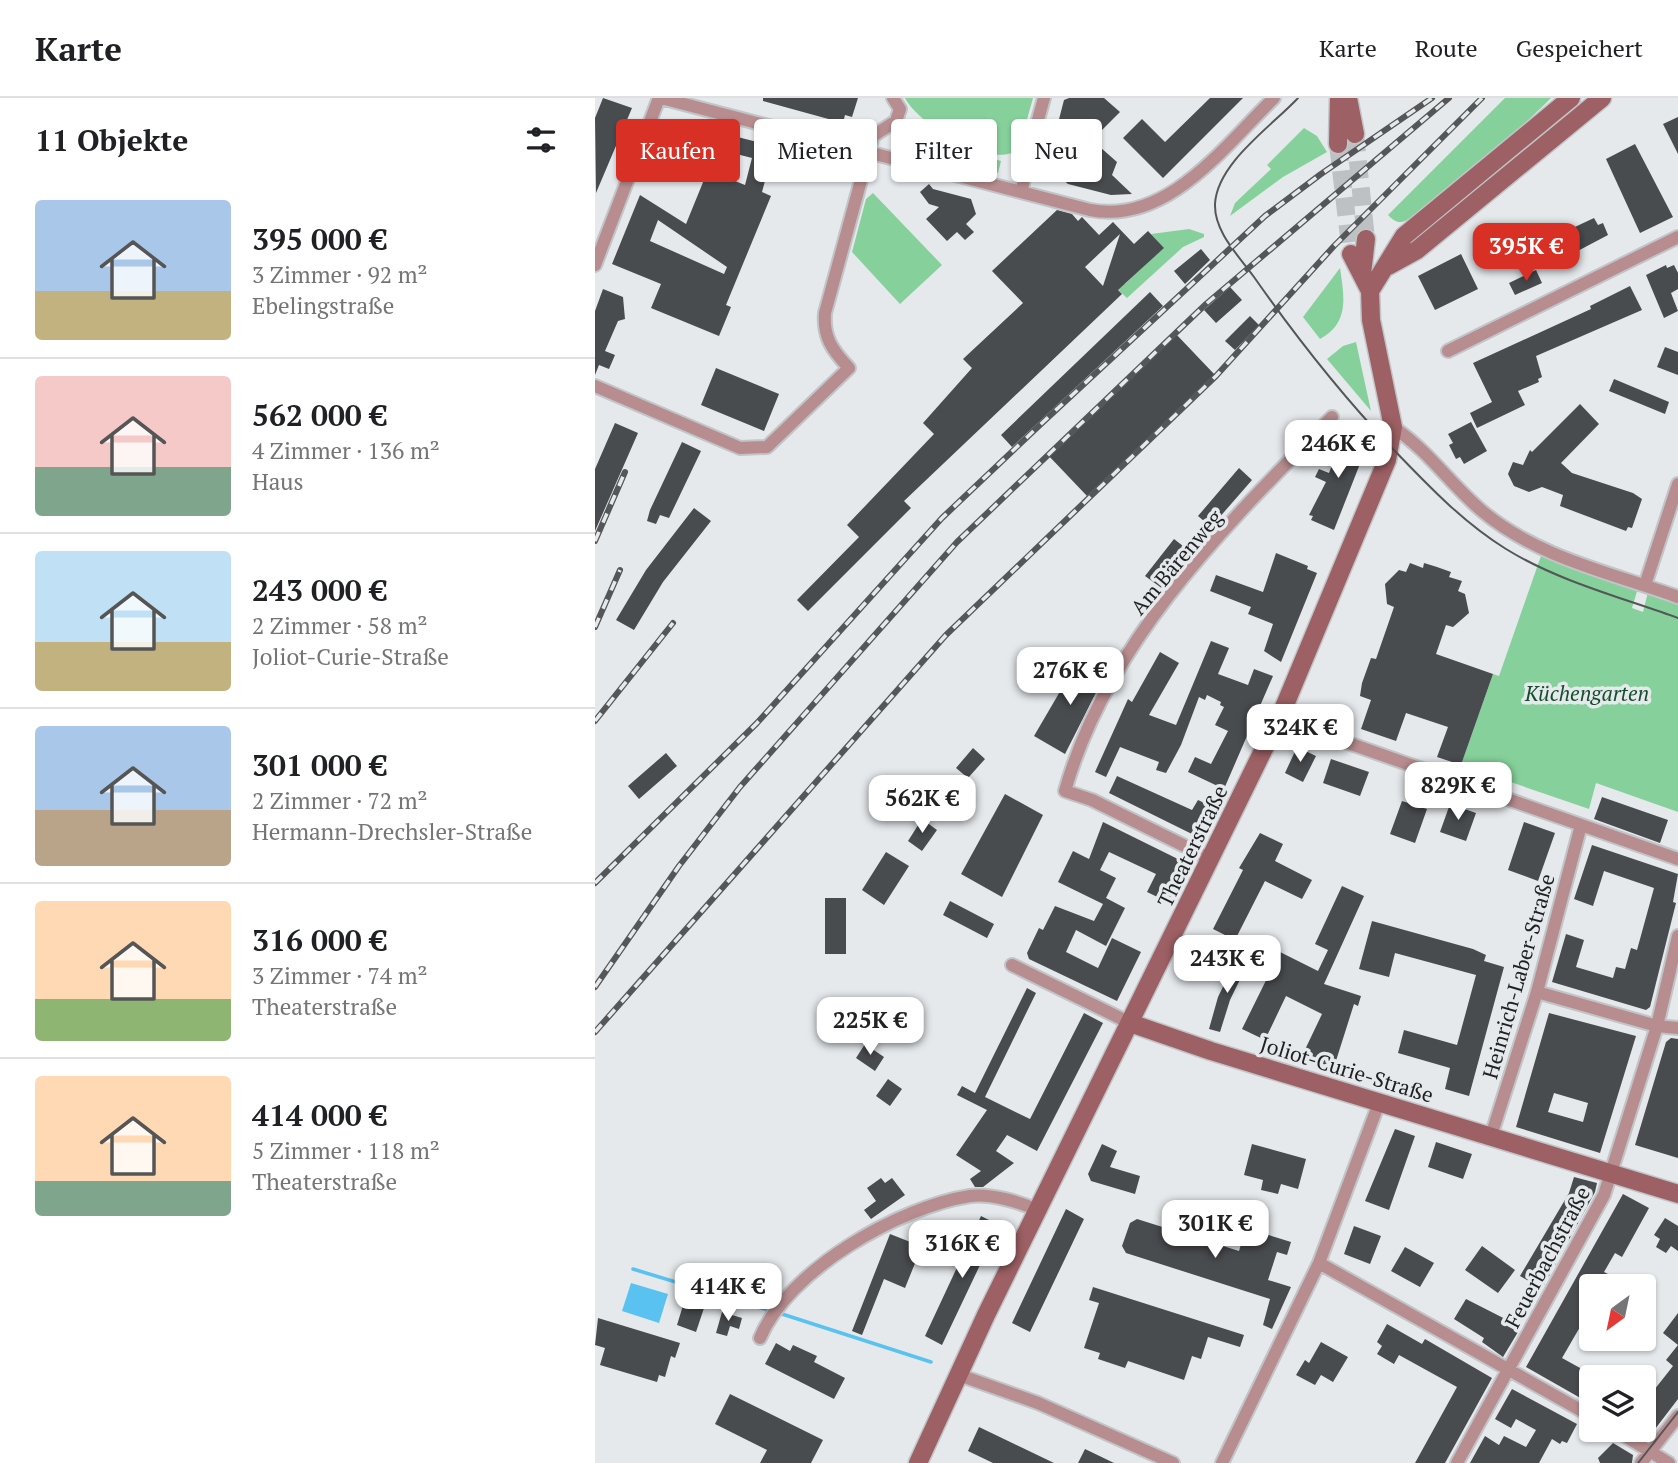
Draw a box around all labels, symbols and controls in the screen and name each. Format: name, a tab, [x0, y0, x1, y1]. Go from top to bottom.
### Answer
text: Karte	[35, 27, 122, 70]
text: Karte	[1319, 32, 1377, 64]
text: Route	[1415, 32, 1478, 64]
text: Gespeichert	[1516, 32, 1643, 64]
chip: Kaufen	[616, 119, 740, 182]
chip: Mieten	[754, 119, 877, 182]
chip: Filter	[891, 119, 997, 182]
chip: Neu	[1011, 119, 1102, 182]
text: 11 Objekte	[35, 120, 188, 160]
icon: filters	[522, 121, 560, 159]
text: 395 000 €	[252, 219, 387, 259]
pin: 395K €	[1469, 223, 1583, 283]
icon: home	[91, 228, 175, 312]
text: 395K €	[1489, 230, 1563, 261]
text: 3 Zimmer · 92 m²	[252, 259, 427, 290]
text: Ebelingstraße	[252, 290, 394, 321]
text: 562 000 €	[252, 395, 387, 435]
icon: home	[91, 404, 175, 488]
pin: 246K €	[1281, 420, 1395, 480]
text: 246K €	[1301, 427, 1375, 458]
text: 4 Zimmer · 136 m²	[252, 435, 440, 466]
text: Haus	[252, 466, 304, 497]
street label: Am Bärenweg	[1124, 503, 1229, 620]
text: 243 000 €	[252, 570, 387, 610]
icon: home	[91, 579, 175, 663]
text: 2 Zimmer · 58 m²	[252, 610, 427, 641]
text: Joliot-Curie-Straße	[252, 641, 449, 672]
pin: 276K €	[1013, 648, 1127, 707]
text: 276K €	[1033, 654, 1107, 685]
park label: Küchengarten	[1524, 679, 1649, 707]
pin: 324K €	[1243, 704, 1357, 764]
text: 324K €	[1263, 711, 1337, 742]
text: 301 000 €	[252, 745, 387, 785]
icon: home	[91, 754, 175, 838]
pin: 829K €	[1401, 762, 1515, 822]
text: 829K €	[1421, 769, 1495, 800]
pin: 562K €	[865, 776, 979, 835]
street label: Theaterstraße	[1150, 780, 1234, 912]
text: 562K €	[885, 782, 959, 813]
text: 2 Zimmer · 72 m²	[252, 785, 427, 816]
text: Hermann-Drechsler-Straße	[252, 816, 532, 847]
street label: Heinrich-Laber-Straße	[1475, 870, 1561, 1082]
text: 316 000 €	[252, 920, 387, 960]
icon: home	[91, 929, 175, 1013]
pin: 243K €	[1170, 936, 1284, 995]
text: 243K €	[1190, 942, 1264, 973]
text: 3 Zimmer · 74 m²	[252, 960, 427, 991]
text: Theaterstraße	[252, 991, 397, 1022]
pin: 225K €	[813, 998, 927, 1057]
text: 225K €	[833, 1004, 907, 1035]
street label: Joliot-Curie-Straße	[1257, 1029, 1437, 1109]
text: 414 000 €	[252, 1095, 387, 1135]
icon: home	[91, 1104, 175, 1188]
text: 5 Zimmer · 118 m²	[252, 1135, 440, 1166]
text: Theaterstraße	[252, 1166, 397, 1197]
street label: Feuerbachstraße	[1498, 1181, 1596, 1333]
pin: 301K €	[1158, 1200, 1272, 1260]
text: 301K €	[1178, 1207, 1252, 1238]
pin: 316K €	[905, 1220, 1019, 1280]
text: 316K €	[925, 1227, 999, 1258]
pin: 414K €	[671, 1264, 785, 1323]
text: 414K €	[691, 1270, 765, 1301]
north arrow	[1579, 1274, 1655, 1351]
map controls	[1579, 1274, 1656, 1442]
button: layers	[1579, 1365, 1656, 1442]

